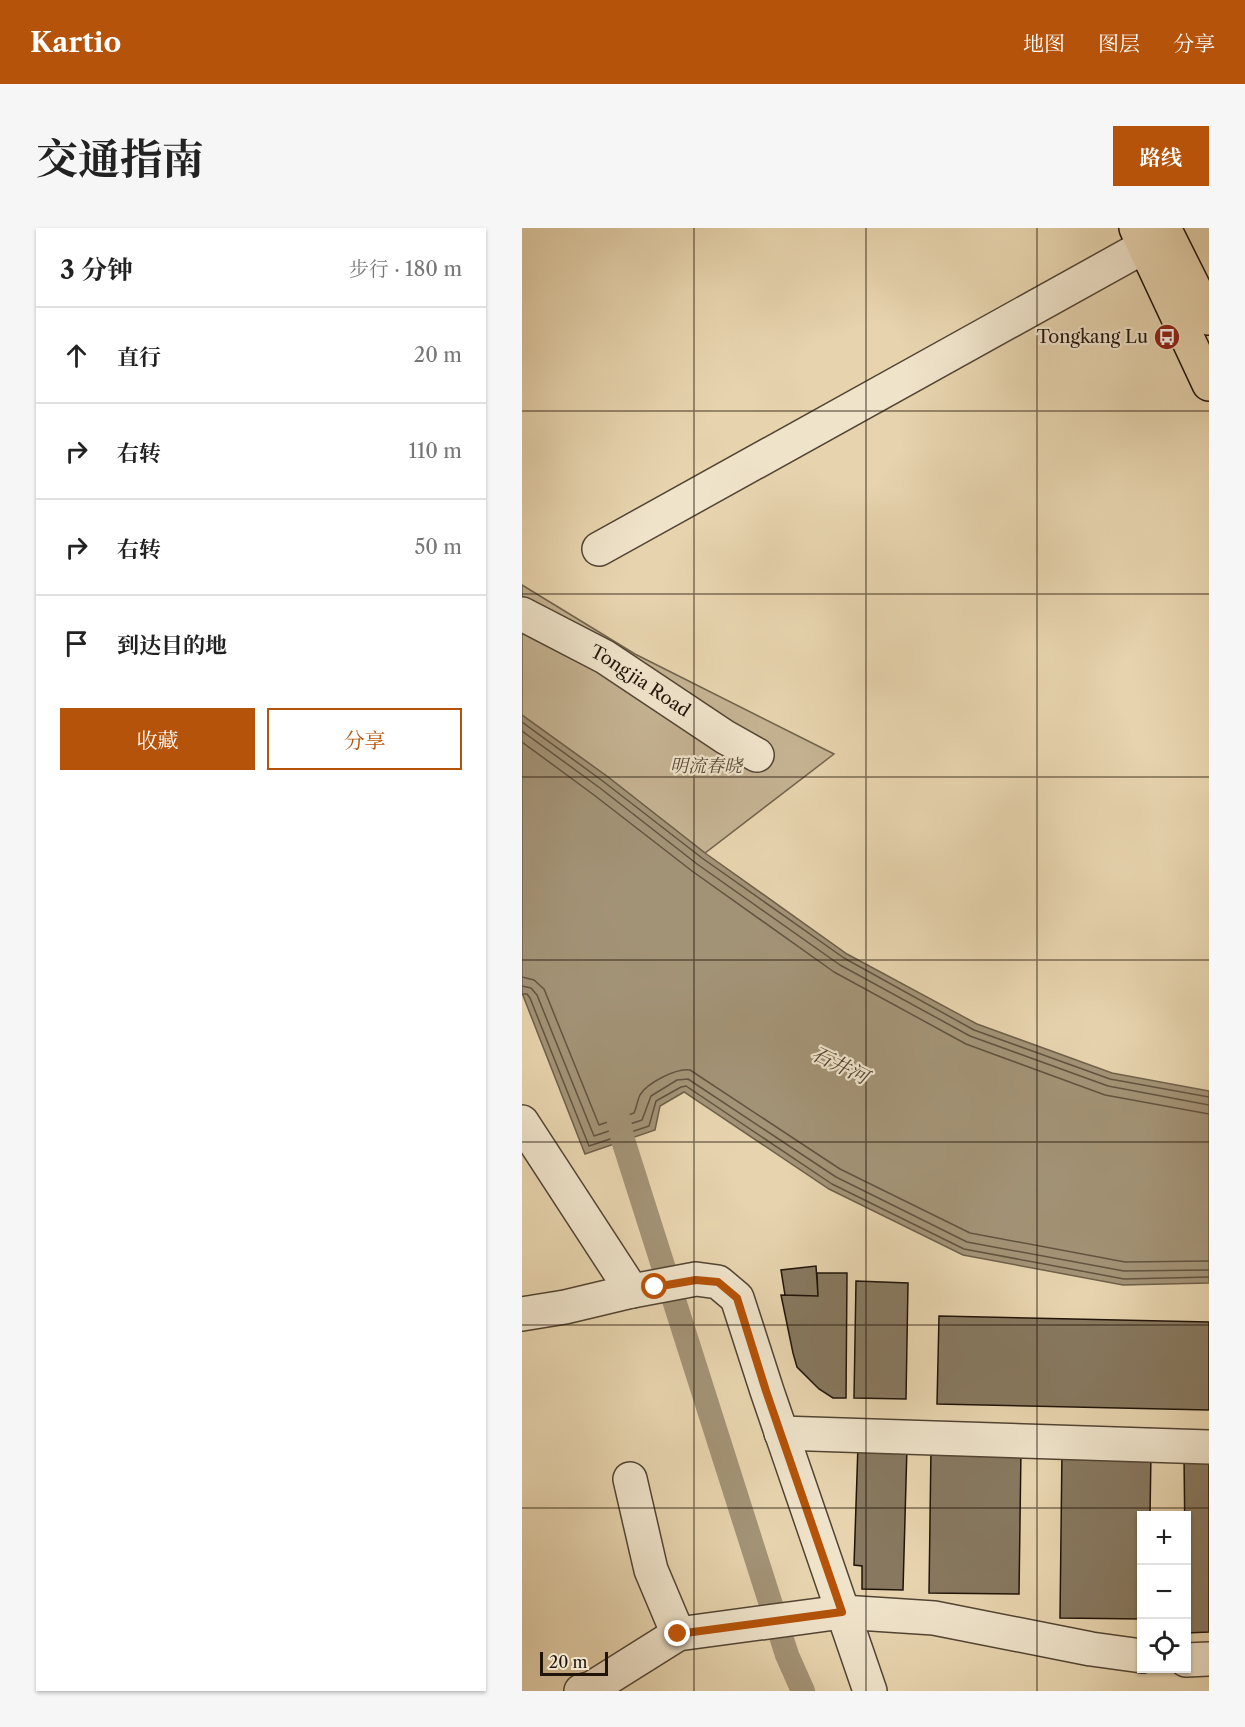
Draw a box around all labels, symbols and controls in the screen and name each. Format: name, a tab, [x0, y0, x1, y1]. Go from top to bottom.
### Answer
text: Kartio	[30, 25, 121, 59]
text: 地图	[1023, 31, 1065, 56]
text: 图层	[1098, 31, 1140, 56]
text: 分享	[1173, 31, 1215, 56]
button: 路线	[1113, 126, 1209, 186]
text: 交通指南	[36, 133, 204, 185]
text: 3 分钟	[60, 254, 133, 286]
text: 步行 · 180 m	[349, 257, 462, 281]
bus stop icon: Tongkang Lu	[1152, 322, 1182, 352]
place label: Tongkang Lu	[1036, 326, 1148, 348]
icon: ahead	[60, 339, 93, 372]
text: 20 m	[414, 343, 462, 367]
text: 直行	[117, 344, 161, 371]
icon: right	[60, 435, 93, 468]
text: 110 m	[409, 439, 462, 463]
text: 右转	[117, 440, 161, 467]
icon: right	[60, 531, 93, 564]
text: 50 m	[415, 535, 462, 559]
text: 右转	[117, 536, 161, 563]
icon: arrive	[60, 627, 93, 660]
text: 到达目的地	[117, 632, 227, 659]
street label: Tongjia Road	[587, 640, 694, 722]
button: 收藏	[60, 708, 255, 770]
button: 分享	[267, 708, 462, 770]
park label: 明流春晓	[670, 755, 745, 777]
water label: 石井河	[808, 1041, 875, 1090]
route start	[641, 1273, 667, 1299]
map controls	[1137, 1511, 1191, 1673]
button: +	[1137, 1511, 1191, 1565]
button: −	[1137, 1565, 1191, 1619]
button: locate	[1137, 1619, 1191, 1673]
route end	[664, 1620, 690, 1646]
scale bar	[540, 1649, 608, 1676]
text: 20 m	[549, 1652, 588, 1672]

